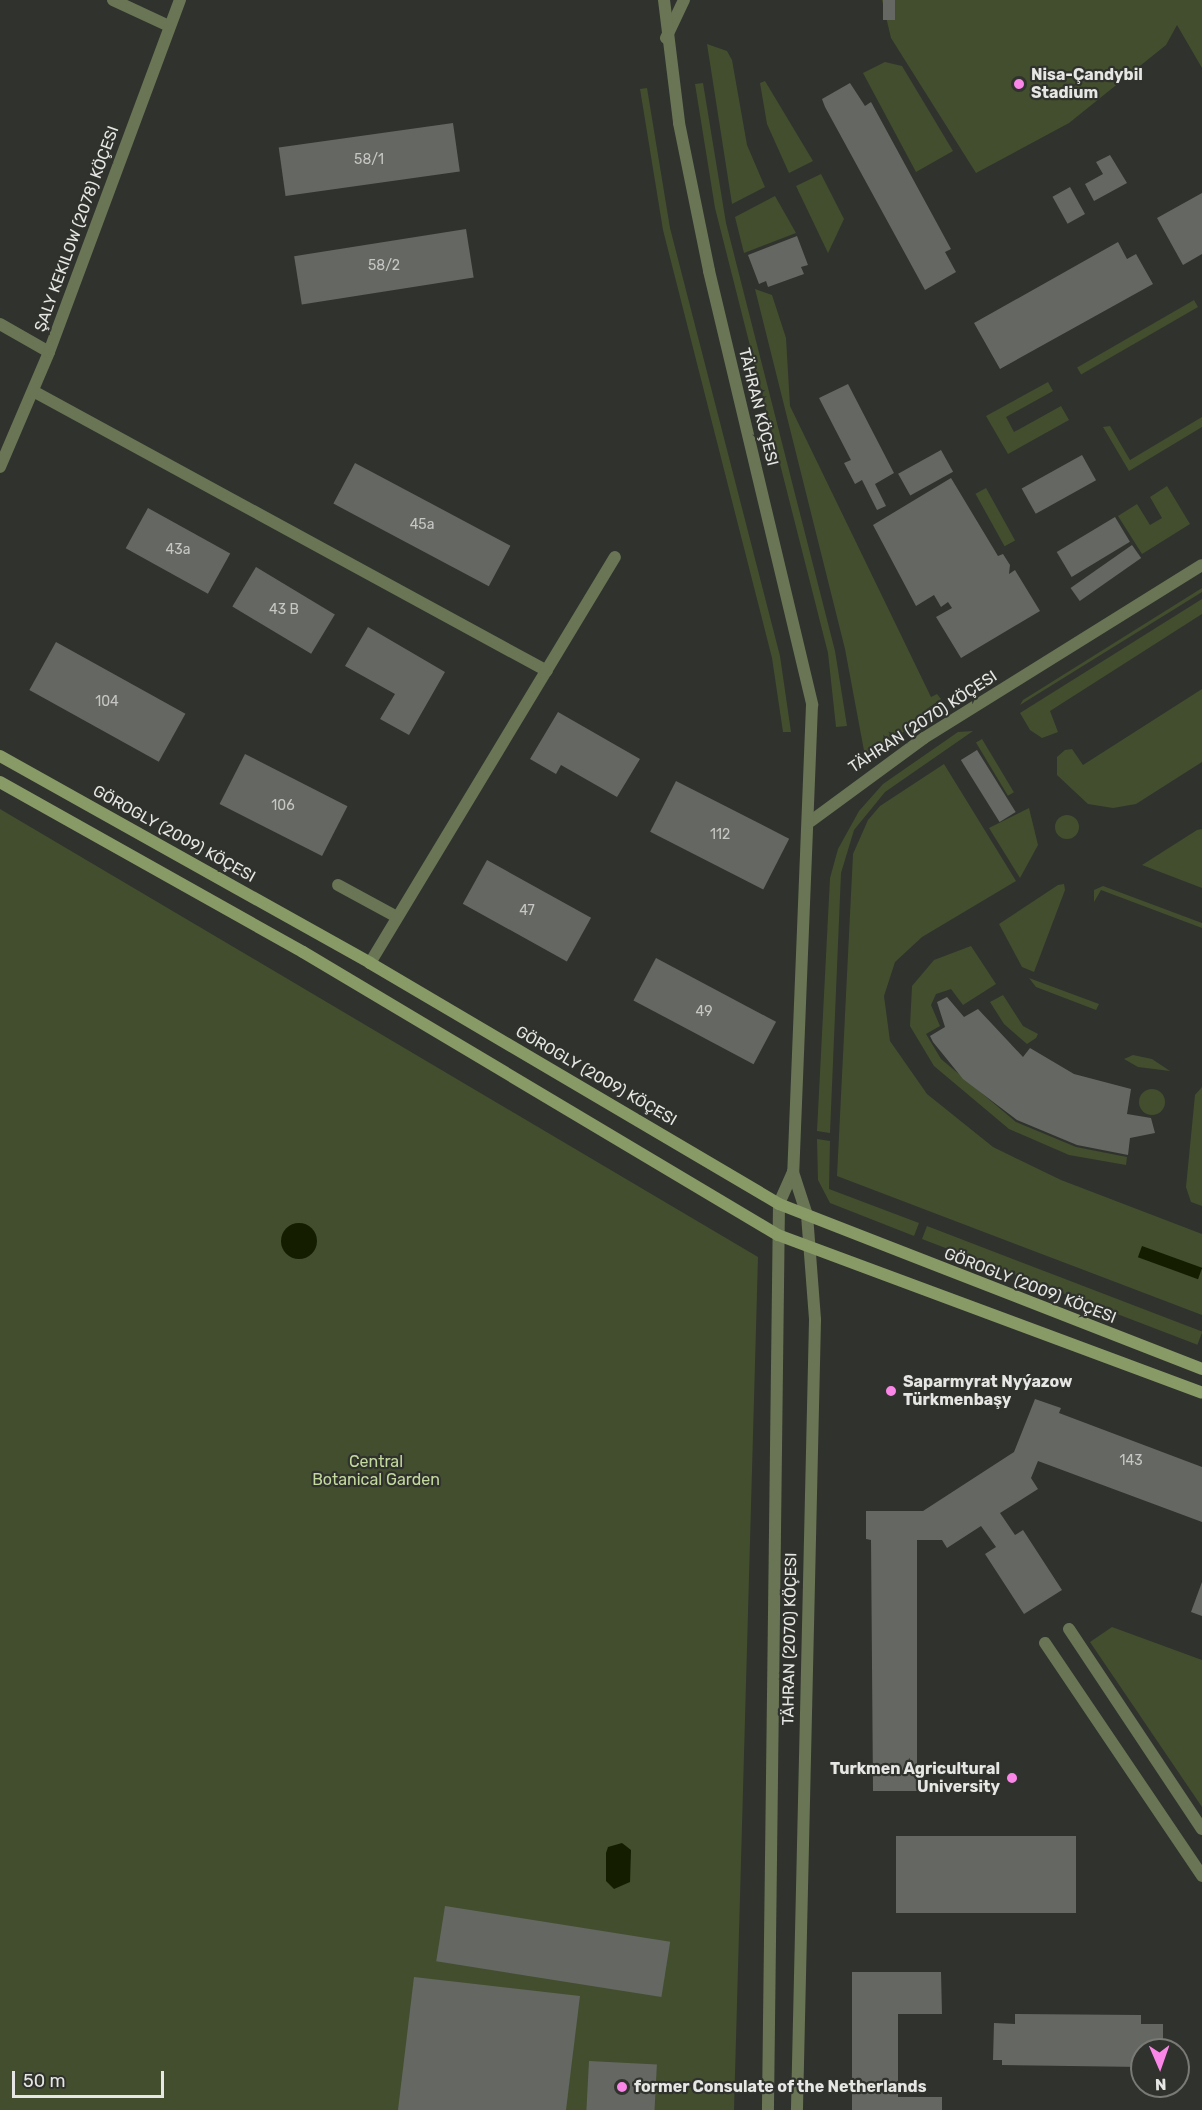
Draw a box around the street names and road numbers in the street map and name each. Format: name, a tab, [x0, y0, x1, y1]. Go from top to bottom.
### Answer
street label: ŞALY KEKILOW (2078) KÖÇESI	[31, 123, 123, 335]
street label: TÄHRAN KÖÇESI	[734, 346, 782, 468]
street label: TÄHRAN (2070) KÖÇESI	[845, 667, 1001, 777]
street label: GÖROGLY (2009) KÖÇESI	[89, 781, 259, 887]
street label: GÖROGLY (2009) KÖÇESI	[512, 1022, 680, 1130]
street label: GÖROGLY (2009) KÖÇESI	[941, 1244, 1119, 1328]
street label: TÄHRAN (2070) KÖÇESI	[779, 1552, 801, 1726]

